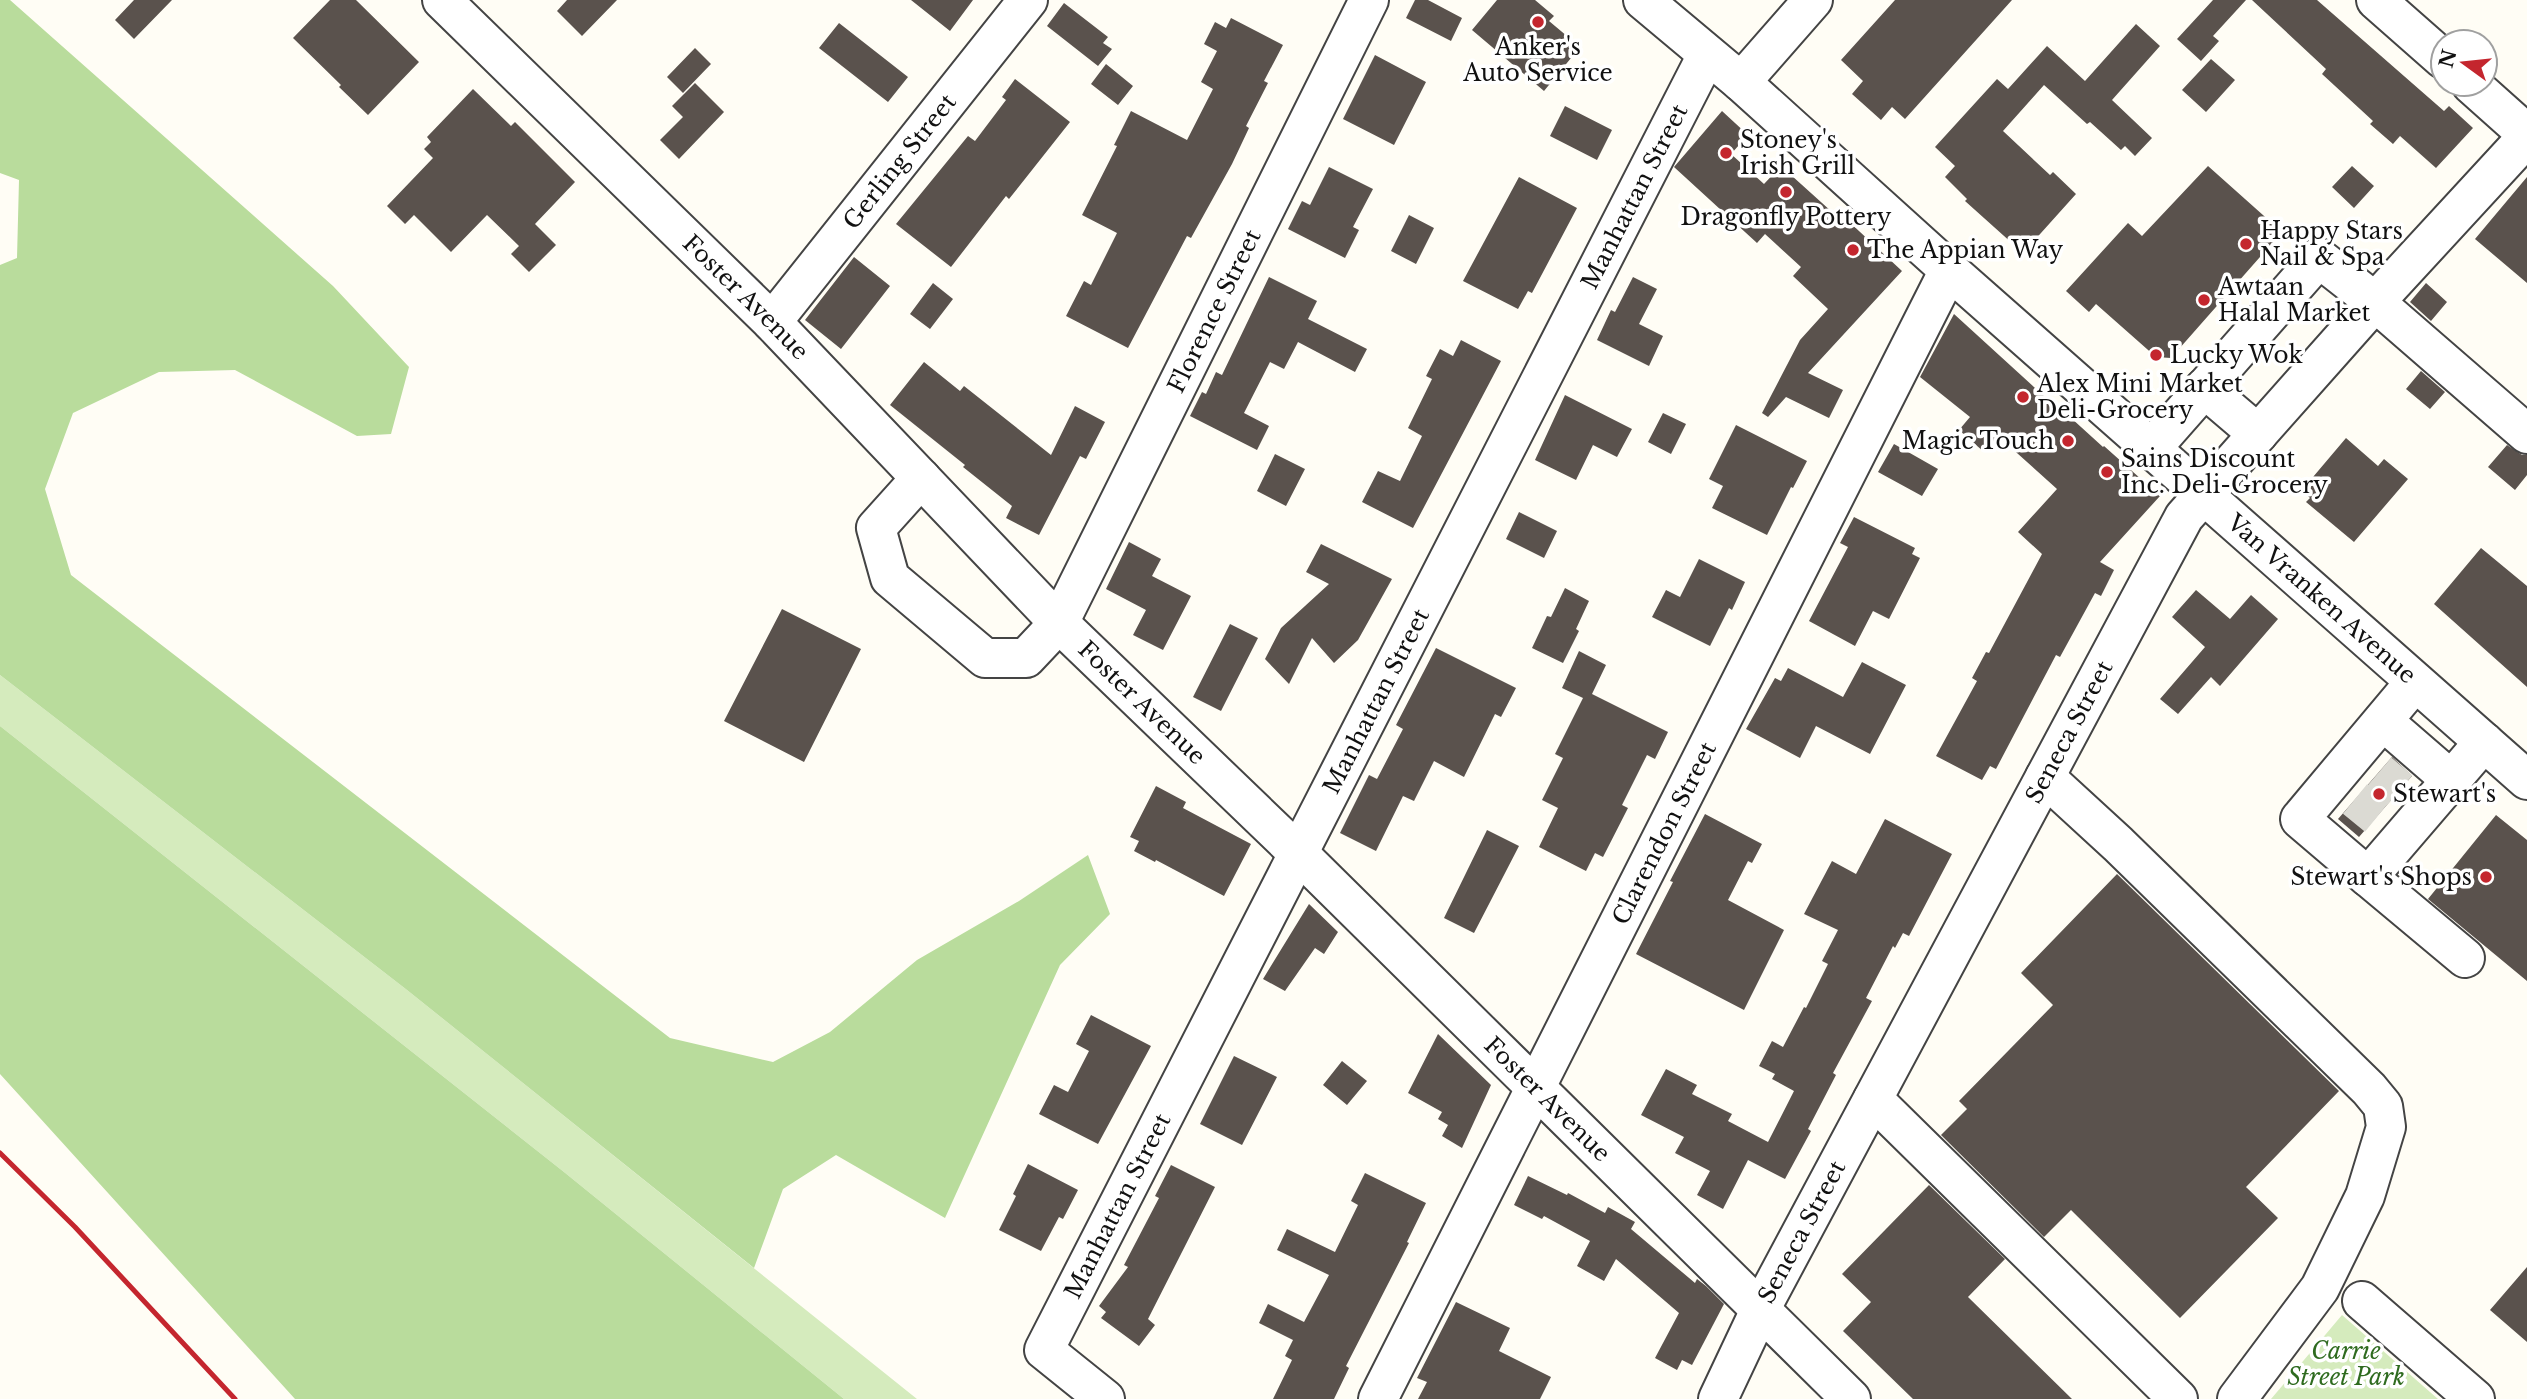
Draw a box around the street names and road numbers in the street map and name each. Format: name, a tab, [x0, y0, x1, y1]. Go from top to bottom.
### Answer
street label: Gerling Street	[837, 88, 962, 235]
street label: Manhattan Street	[1576, 99, 1694, 294]
street label: Florence Street	[1162, 224, 1267, 397]
street label: Foster Avenue	[677, 229, 814, 365]
street label: Van Vranken Avenue	[2221, 507, 2422, 689]
street label: Manhattan Street	[1317, 604, 1435, 799]
street label: Foster Avenue	[1073, 635, 1211, 770]
street label: Seneca Street	[2020, 655, 2119, 808]
street label: Clarendon Street	[1606, 737, 1722, 929]
street label: Foster Avenue	[1479, 1031, 1616, 1167]
street label: Manhattan Street	[1059, 1109, 1177, 1303]
street label: Seneca Street	[1752, 1155, 1851, 1308]

